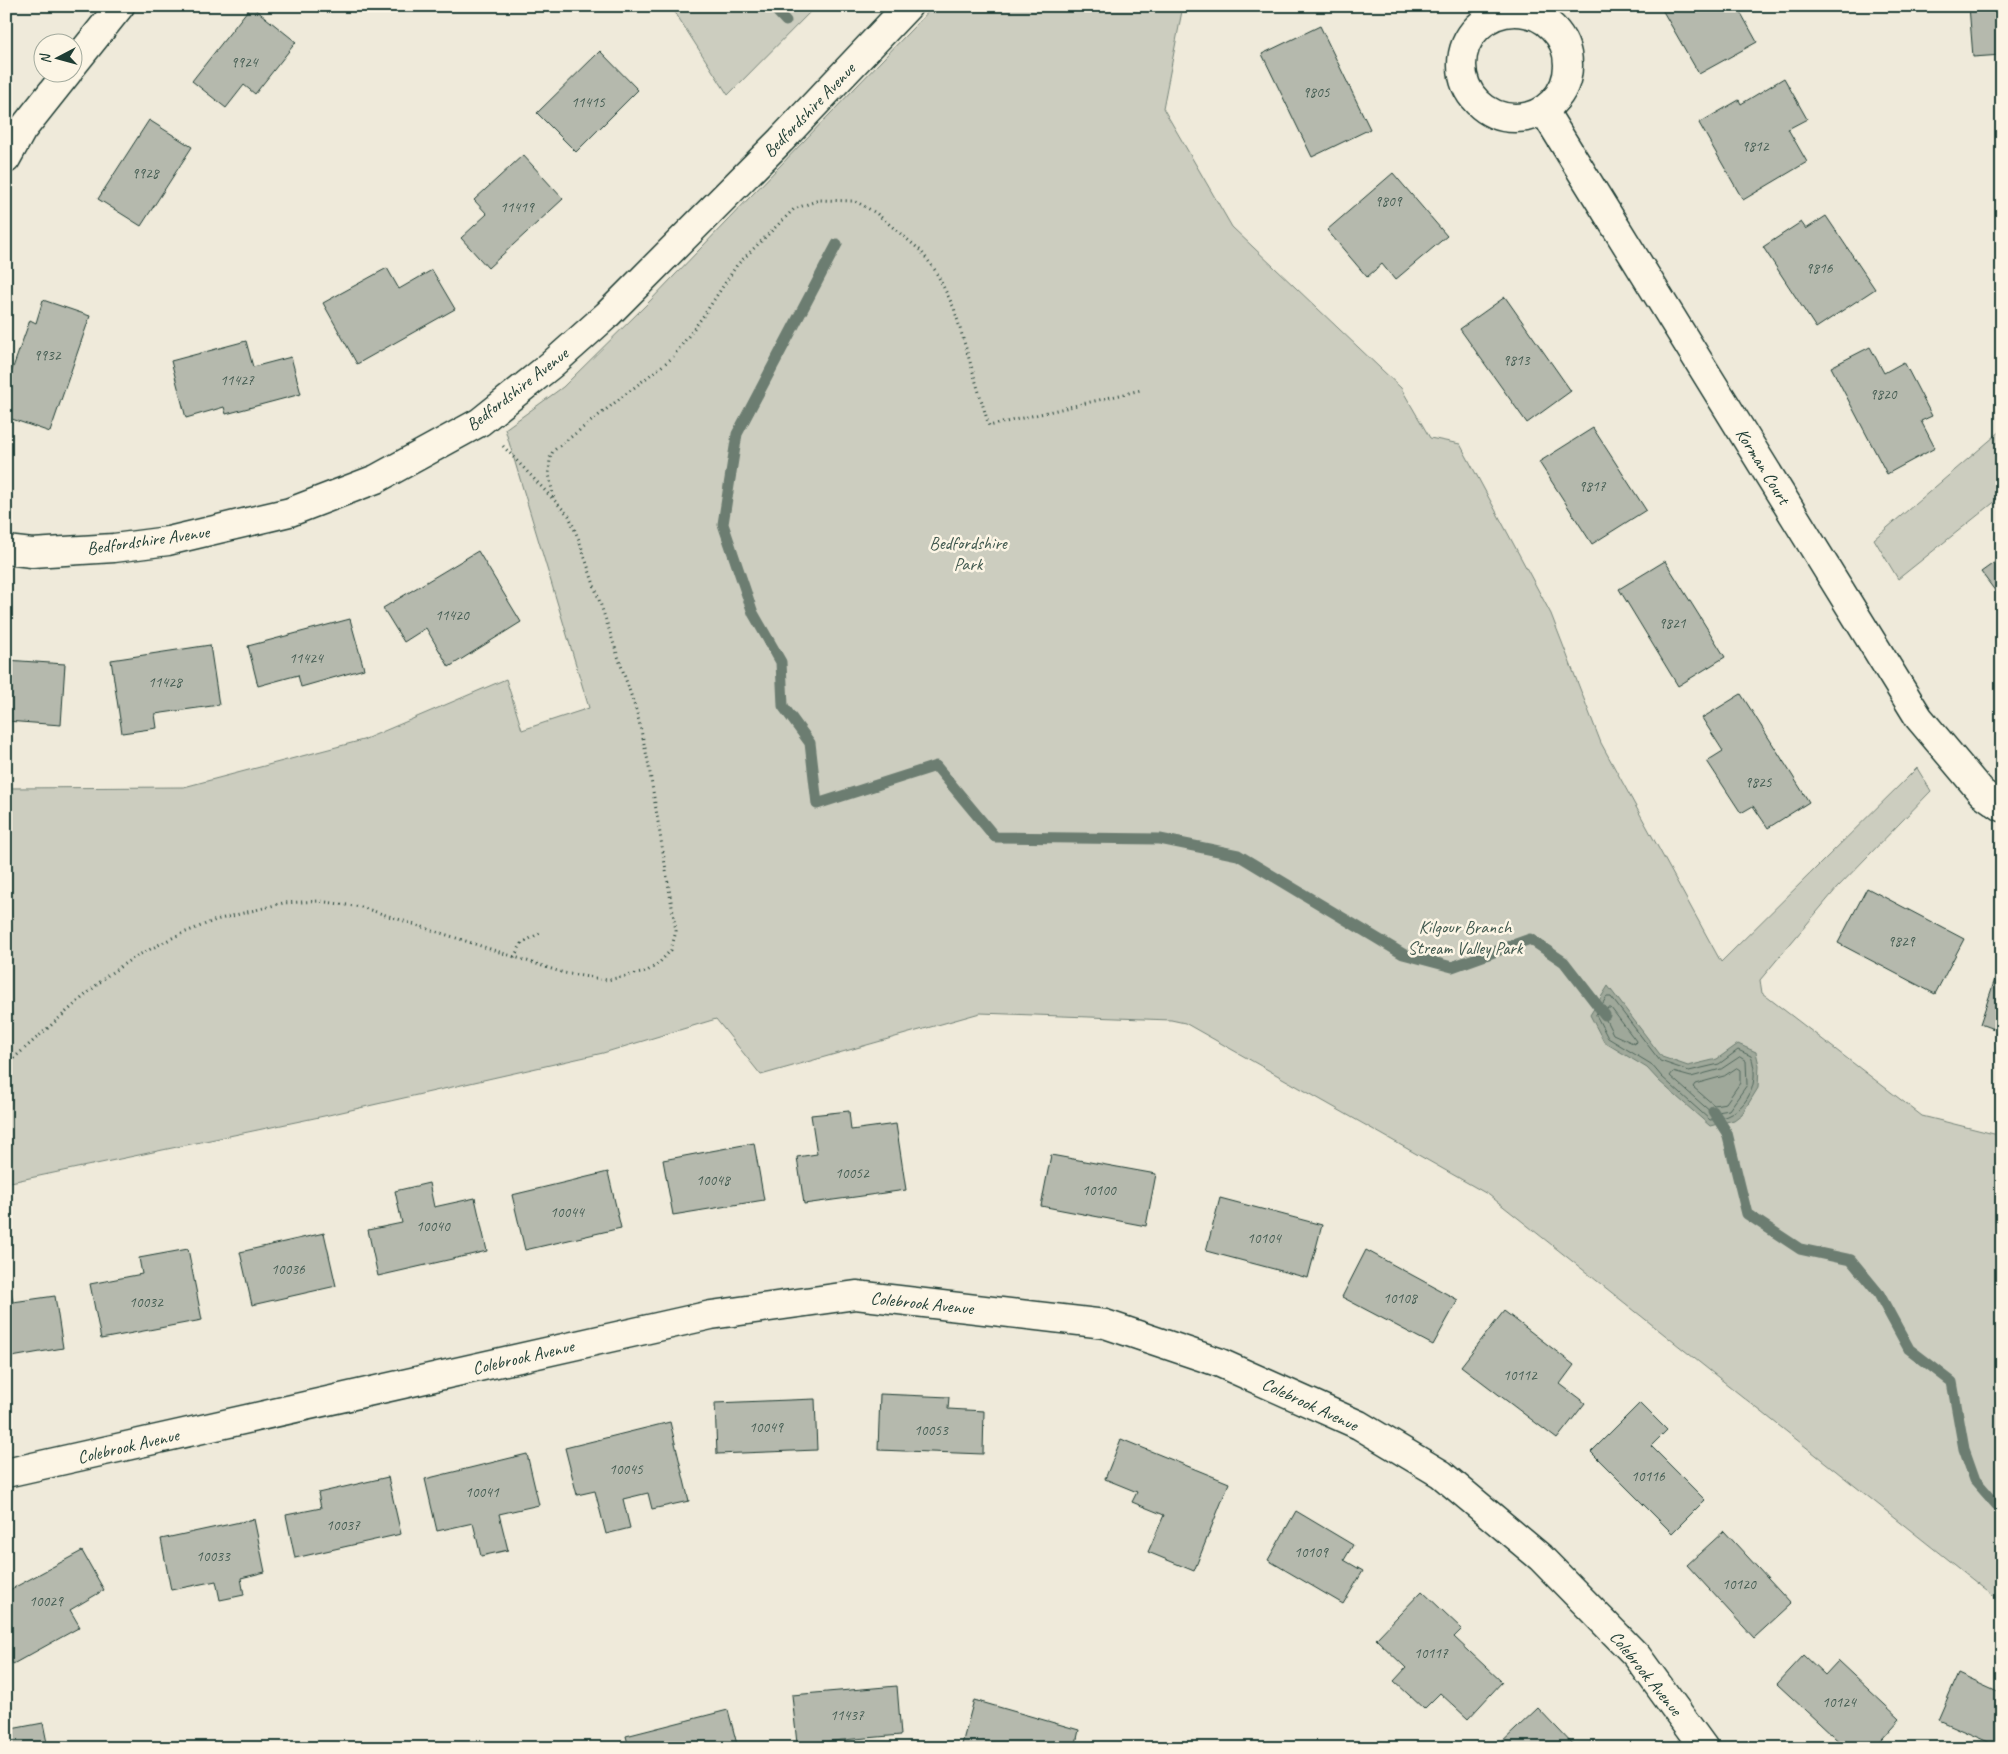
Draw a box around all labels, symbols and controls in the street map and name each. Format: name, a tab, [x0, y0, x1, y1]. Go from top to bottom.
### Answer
north arrow	[32, 32, 82, 82]
text: N	[36, 52, 54, 65]
house number: 9924	[230, 53, 259, 72]
street label: Bedfordshire Avenue	[758, 57, 861, 162]
house number: 9805	[1302, 83, 1331, 102]
house number: 11415	[571, 93, 606, 112]
house number: 9812	[1741, 137, 1770, 156]
house number: 9928	[131, 164, 160, 183]
house number: 9809	[1374, 192, 1403, 211]
house number: 11419	[500, 198, 535, 217]
house number: 9816	[1805, 259, 1834, 278]
street label: Bedfordshire Avenue	[462, 342, 573, 436]
house number: 9932	[33, 346, 62, 365]
house number: 9813	[1502, 351, 1531, 370]
house number: 11427	[220, 371, 255, 390]
house number: 9820	[1869, 385, 1898, 404]
street label: Korman Court	[1731, 424, 1796, 510]
house number: 9817	[1578, 477, 1607, 496]
street label: Bedfordshire Avenue	[85, 520, 212, 559]
park label: Bedfordshire Park	[929, 532, 1008, 575]
house number: 11420	[435, 606, 470, 625]
house number: 9821	[1658, 614, 1687, 633]
house number: 11424	[289, 649, 324, 668]
house number: 11428	[148, 673, 183, 692]
house number: 9825	[1744, 773, 1773, 792]
park label: Kilgour Branch Stream Valley Park	[1408, 916, 1524, 959]
house number: 9829	[1887, 932, 1916, 951]
house number: 10052	[835, 1164, 870, 1183]
house number: 10048	[696, 1171, 731, 1190]
house number: 10100	[1082, 1181, 1117, 1200]
house number: 10044	[550, 1203, 585, 1222]
house number: 10040	[416, 1217, 451, 1236]
house number: 10104	[1247, 1229, 1282, 1248]
house number: 10036	[271, 1260, 306, 1279]
street label: Colebrook Avenue	[870, 1287, 976, 1319]
house number: 10108	[1383, 1289, 1418, 1308]
house number: 10032	[129, 1293, 164, 1312]
street label: Colebrook Avenue	[470, 1334, 577, 1379]
house number: 10112	[1503, 1366, 1538, 1385]
street label: Colebrook Avenue	[1259, 1372, 1362, 1436]
house number: 10049	[749, 1418, 784, 1437]
house number: 10053	[914, 1421, 949, 1440]
street label: Colebrook Avenue	[75, 1423, 182, 1468]
house number: 10045	[609, 1460, 644, 1479]
house number: 10116	[1631, 1467, 1666, 1486]
house number: 10041	[465, 1483, 500, 1502]
house number: 10037	[326, 1516, 361, 1535]
house number: 10109	[1294, 1543, 1329, 1562]
house number: 10033	[196, 1547, 231, 1566]
house number: 10120	[1722, 1575, 1757, 1594]
house number: 10029	[29, 1592, 64, 1611]
street label: Colebrook Avenue	[1605, 1626, 1688, 1721]
house number: 10117	[1414, 1644, 1449, 1663]
house number: 10124	[1822, 1693, 1857, 1712]
house number: 11437	[830, 1706, 865, 1725]

